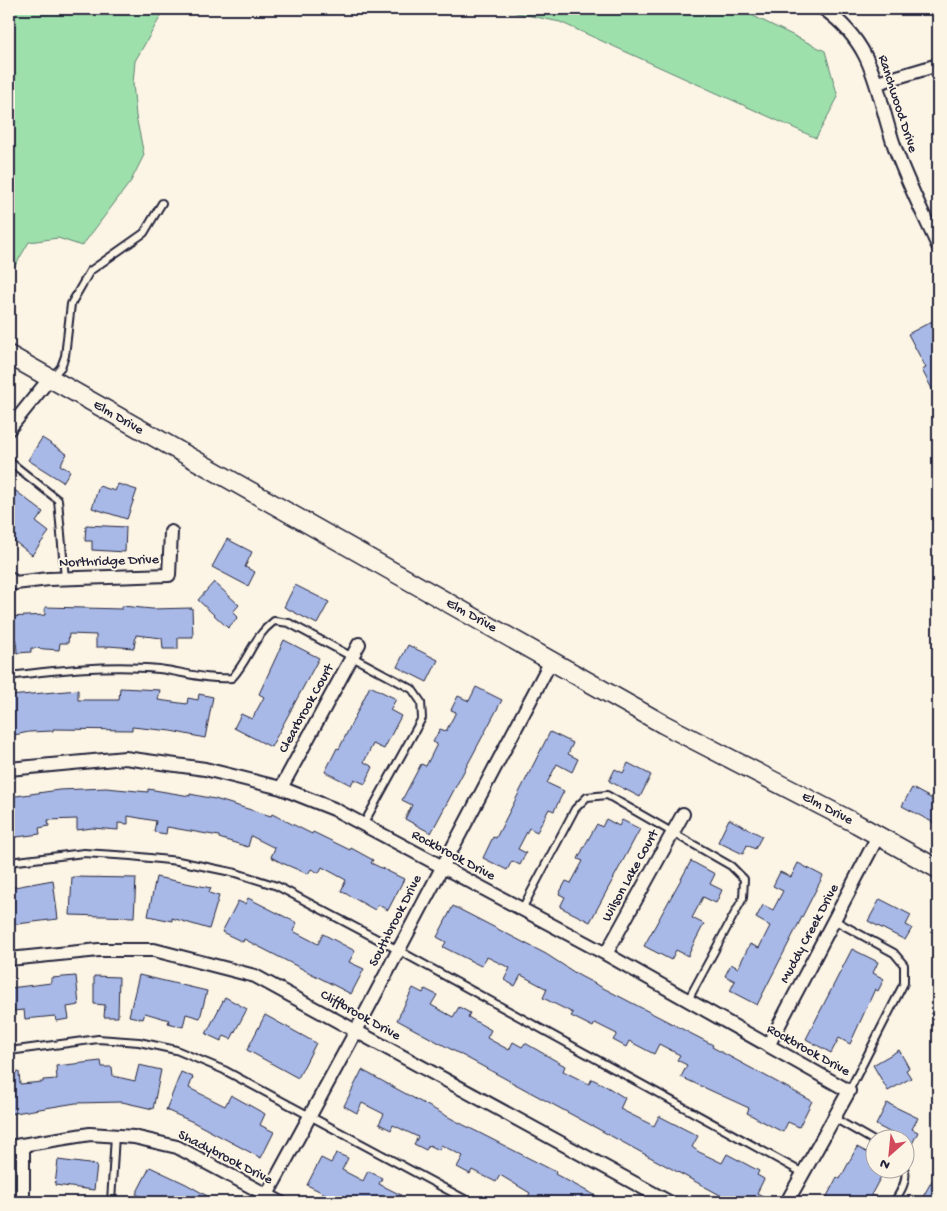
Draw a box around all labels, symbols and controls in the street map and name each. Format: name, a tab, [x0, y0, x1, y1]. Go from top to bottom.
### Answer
street label: Ranchwood Drive	[873, 53, 921, 156]
street label: Elm Drive	[90, 397, 147, 440]
street label: Northridge Drive	[59, 552, 160, 572]
street label: Elm Drive	[443, 595, 500, 637]
street label: Clearbrook Court	[276, 660, 339, 756]
street label: Elm Drive	[798, 788, 856, 830]
street label: Wilson Lake Court	[599, 826, 664, 925]
street label: Rockbrook Drive	[408, 827, 499, 886]
street label: Southbrook Drive	[366, 872, 427, 970]
street label: Muddy Creek Drive	[777, 881, 844, 987]
street label: Cliffbrook Drive	[317, 987, 404, 1045]
street label: Rockbrook Drive	[763, 1021, 853, 1081]
street label: Shadybrook Drive	[175, 1127, 276, 1189]
north arrow	[864, 1128, 914, 1178]
text: N	[877, 1154, 893, 1173]

